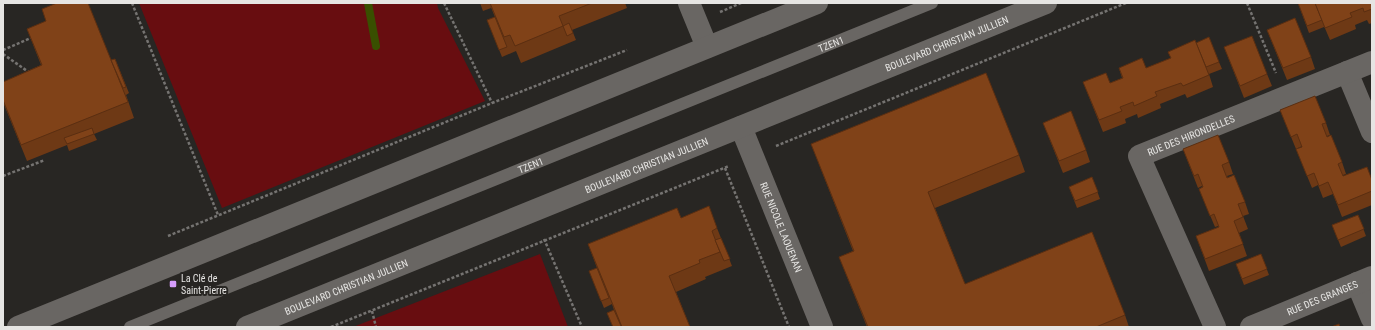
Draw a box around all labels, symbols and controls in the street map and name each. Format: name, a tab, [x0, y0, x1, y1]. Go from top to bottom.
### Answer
street label: BOULEVARD CHRISTIAN JULLIEN	[884, 14, 1010, 74]
street label: TZEN1	[817, 34, 846, 54]
street label: RUE DES HIRONDELLES	[1146, 113, 1236, 158]
street label: BOULEVARD CHRISTIAN JULLIEN	[583, 136, 710, 195]
street label: TZEN1	[516, 156, 545, 176]
street label: RUE NICOLE LAOUENAN	[758, 181, 804, 274]
street label: BOULEVARD CHRISTIAN JULLIEN	[283, 257, 410, 317]
place label: La Clé de Saint-Pierre	[181, 273, 227, 296]
marker: La Clé de Saint-Pierre	[168, 279, 178, 289]
street label: RUE DES GRANGES	[1285, 279, 1359, 318]

